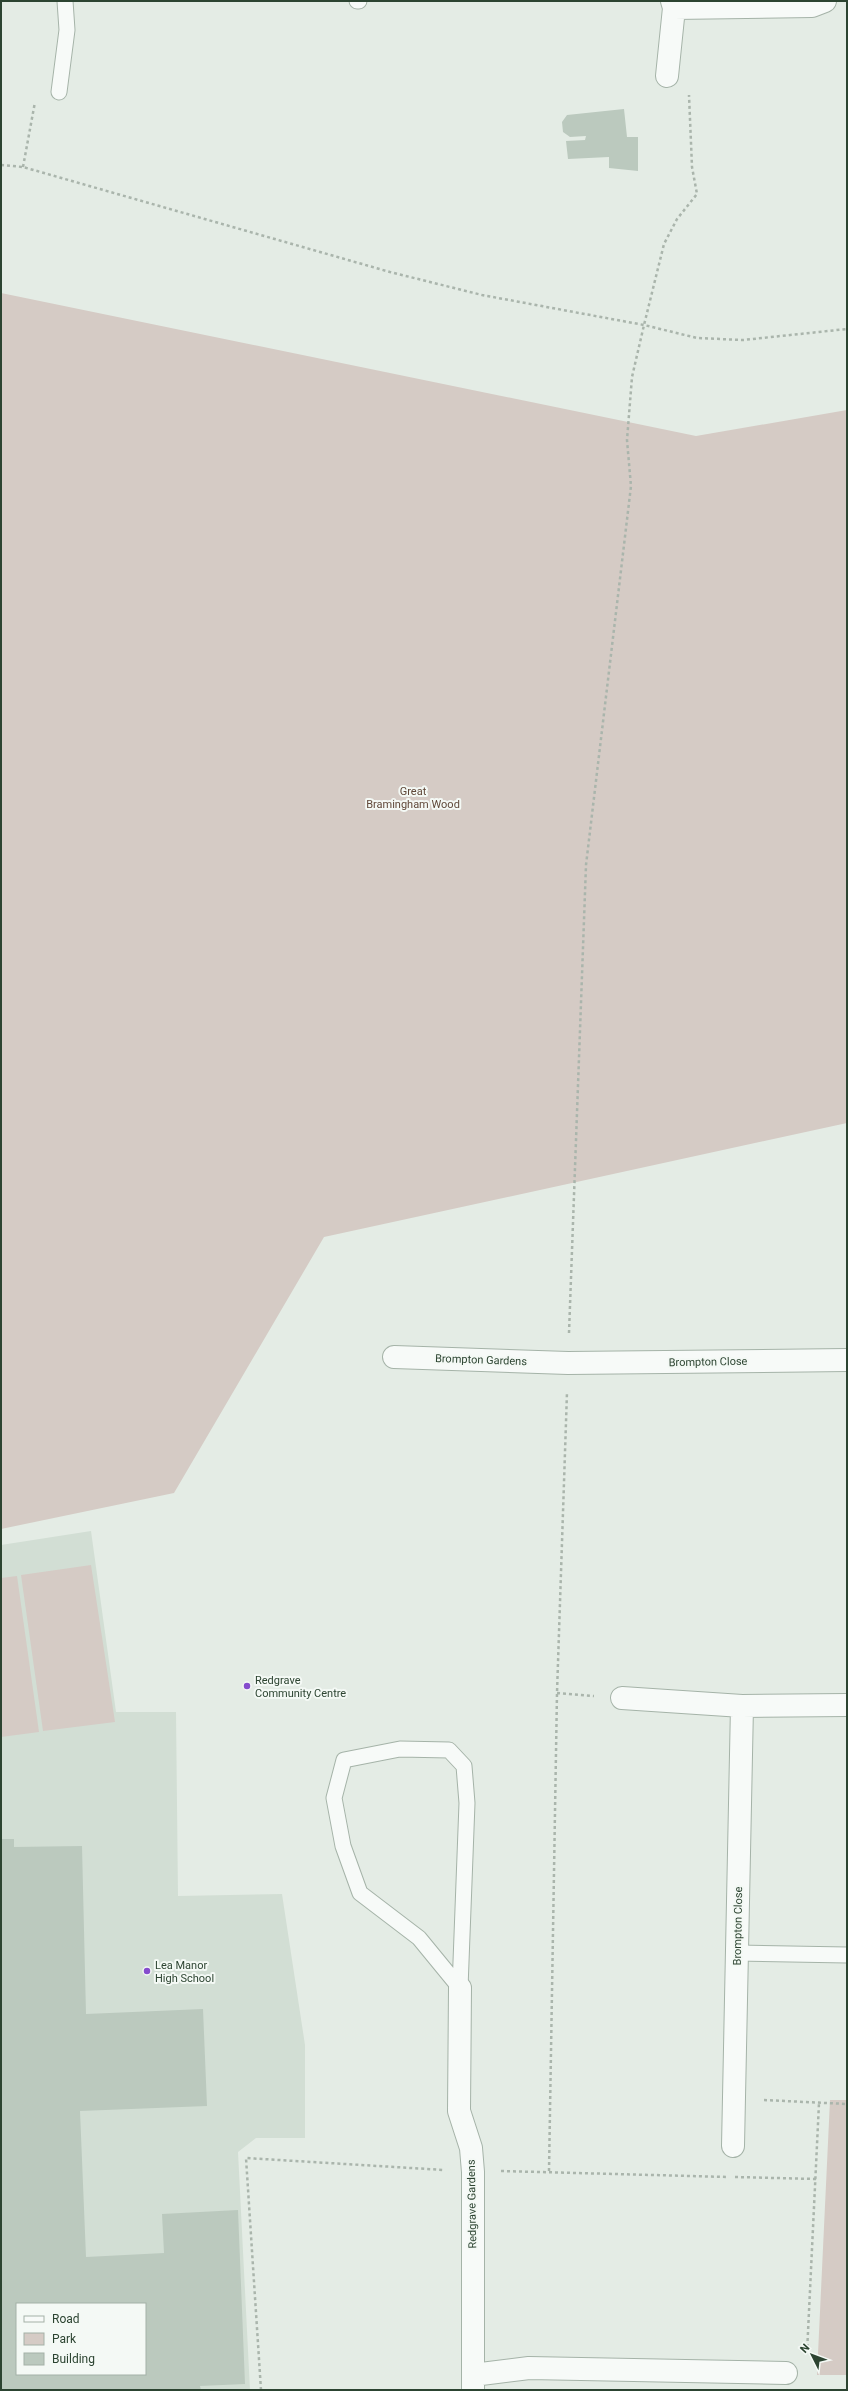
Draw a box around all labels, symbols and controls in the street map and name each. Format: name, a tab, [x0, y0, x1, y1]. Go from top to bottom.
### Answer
park label: Great Bramingham Wood	[366, 785, 460, 811]
street label: Brompton Gardens	[435, 1352, 528, 1368]
street label: Brompton Close	[669, 1355, 748, 1369]
place label: Redgrave Community Centre	[255, 1674, 346, 1700]
marker: Redgrave Community Centre	[242, 1681, 252, 1691]
street label: Brompton Close	[731, 1886, 745, 1965]
place label: Lea Manor High School	[155, 1959, 214, 1985]
marker: Lea Manor High School	[142, 1966, 152, 1976]
street label: Redgrave Gardens	[465, 2159, 479, 2249]
legend	[16, 2303, 146, 2375]
text: Road	[52, 2312, 80, 2326]
text: Park	[52, 2332, 77, 2346]
north arrow	[792, 2335, 832, 2375]
text: N	[798, 2341, 813, 2356]
text: Building	[52, 2352, 95, 2366]

